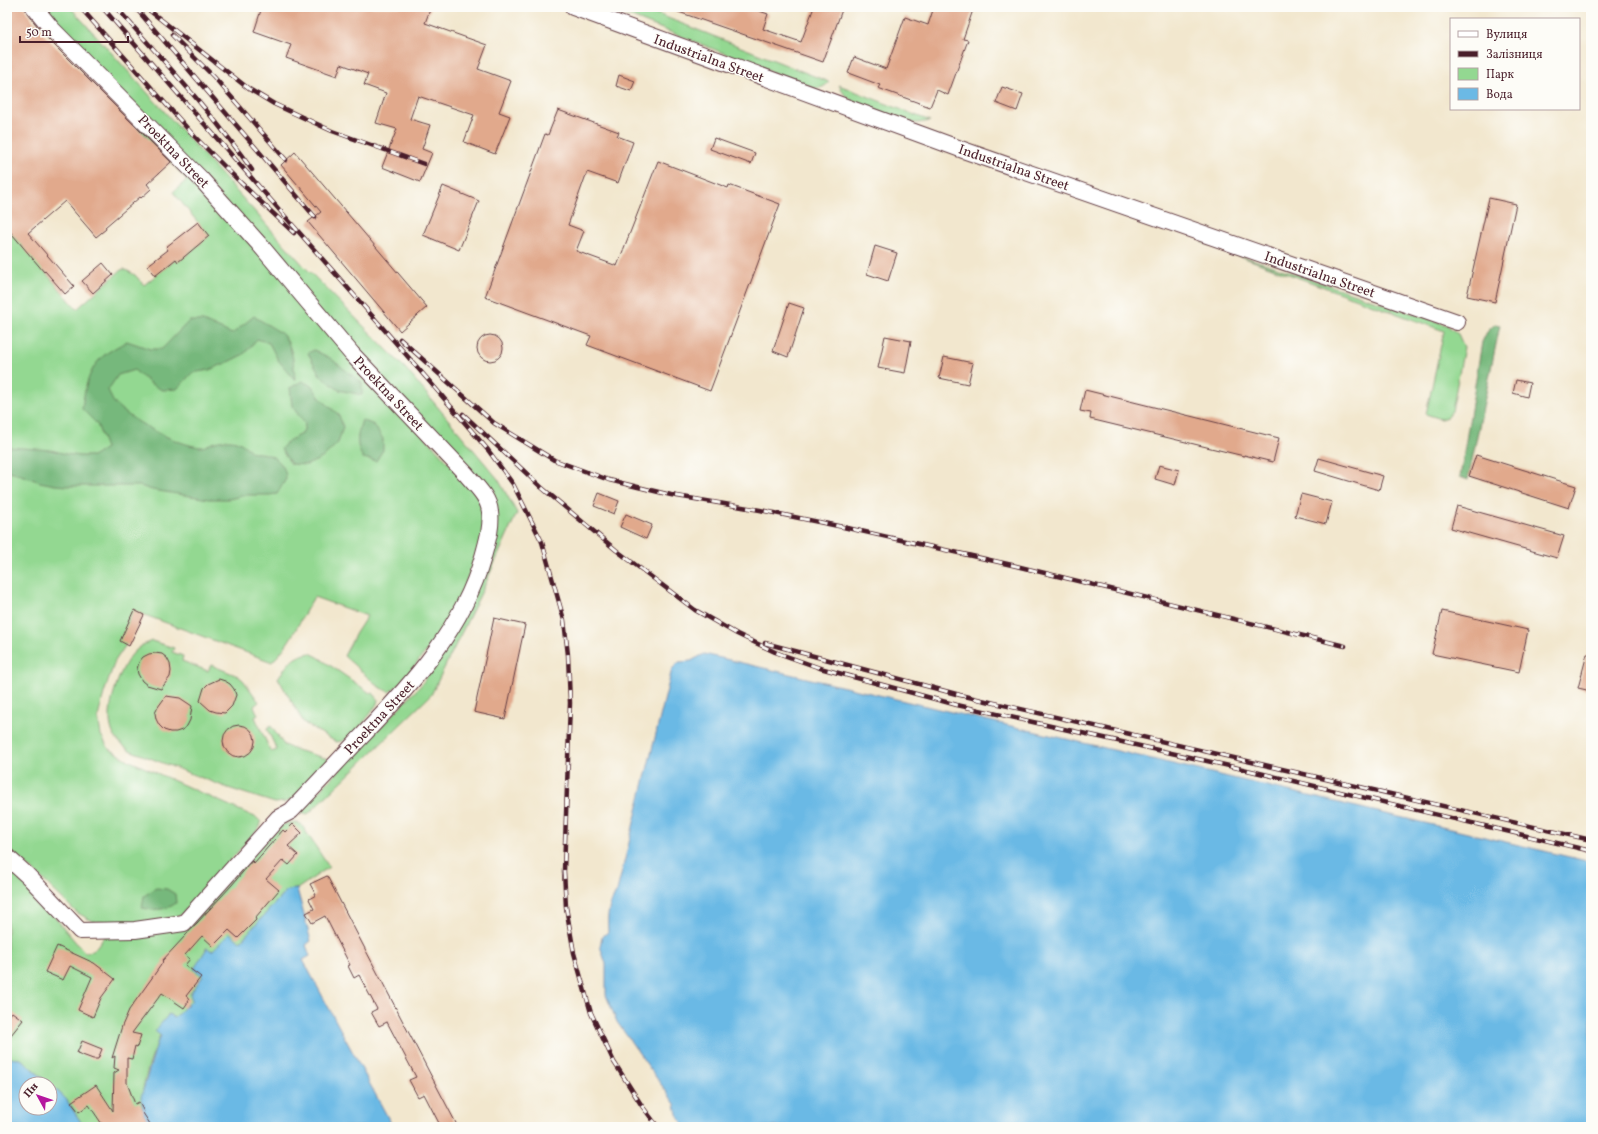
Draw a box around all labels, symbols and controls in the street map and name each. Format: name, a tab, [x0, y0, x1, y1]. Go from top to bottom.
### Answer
scale bar	[20, 18, 128, 44]
legend	[1450, 18, 1580, 110]
text: 50 m	[26, 25, 52, 41]
text: Вулиця	[1486, 27, 1527, 43]
street label: Industrialna Street	[651, 31, 766, 88]
text: Залізниця	[1486, 47, 1542, 63]
text: Парк	[1486, 67, 1514, 83]
text: Вода	[1486, 87, 1513, 103]
street label: Proektna Street	[133, 111, 213, 193]
street label: Industrialna Street	[956, 141, 1072, 196]
street label: Industrialna Street	[1262, 248, 1378, 303]
street label: Proektna Street	[348, 353, 427, 435]
street label: Proektna Street	[341, 677, 420, 759]
north arrow	[18, 1076, 58, 1116]
text: Пн	[21, 1080, 42, 1101]

